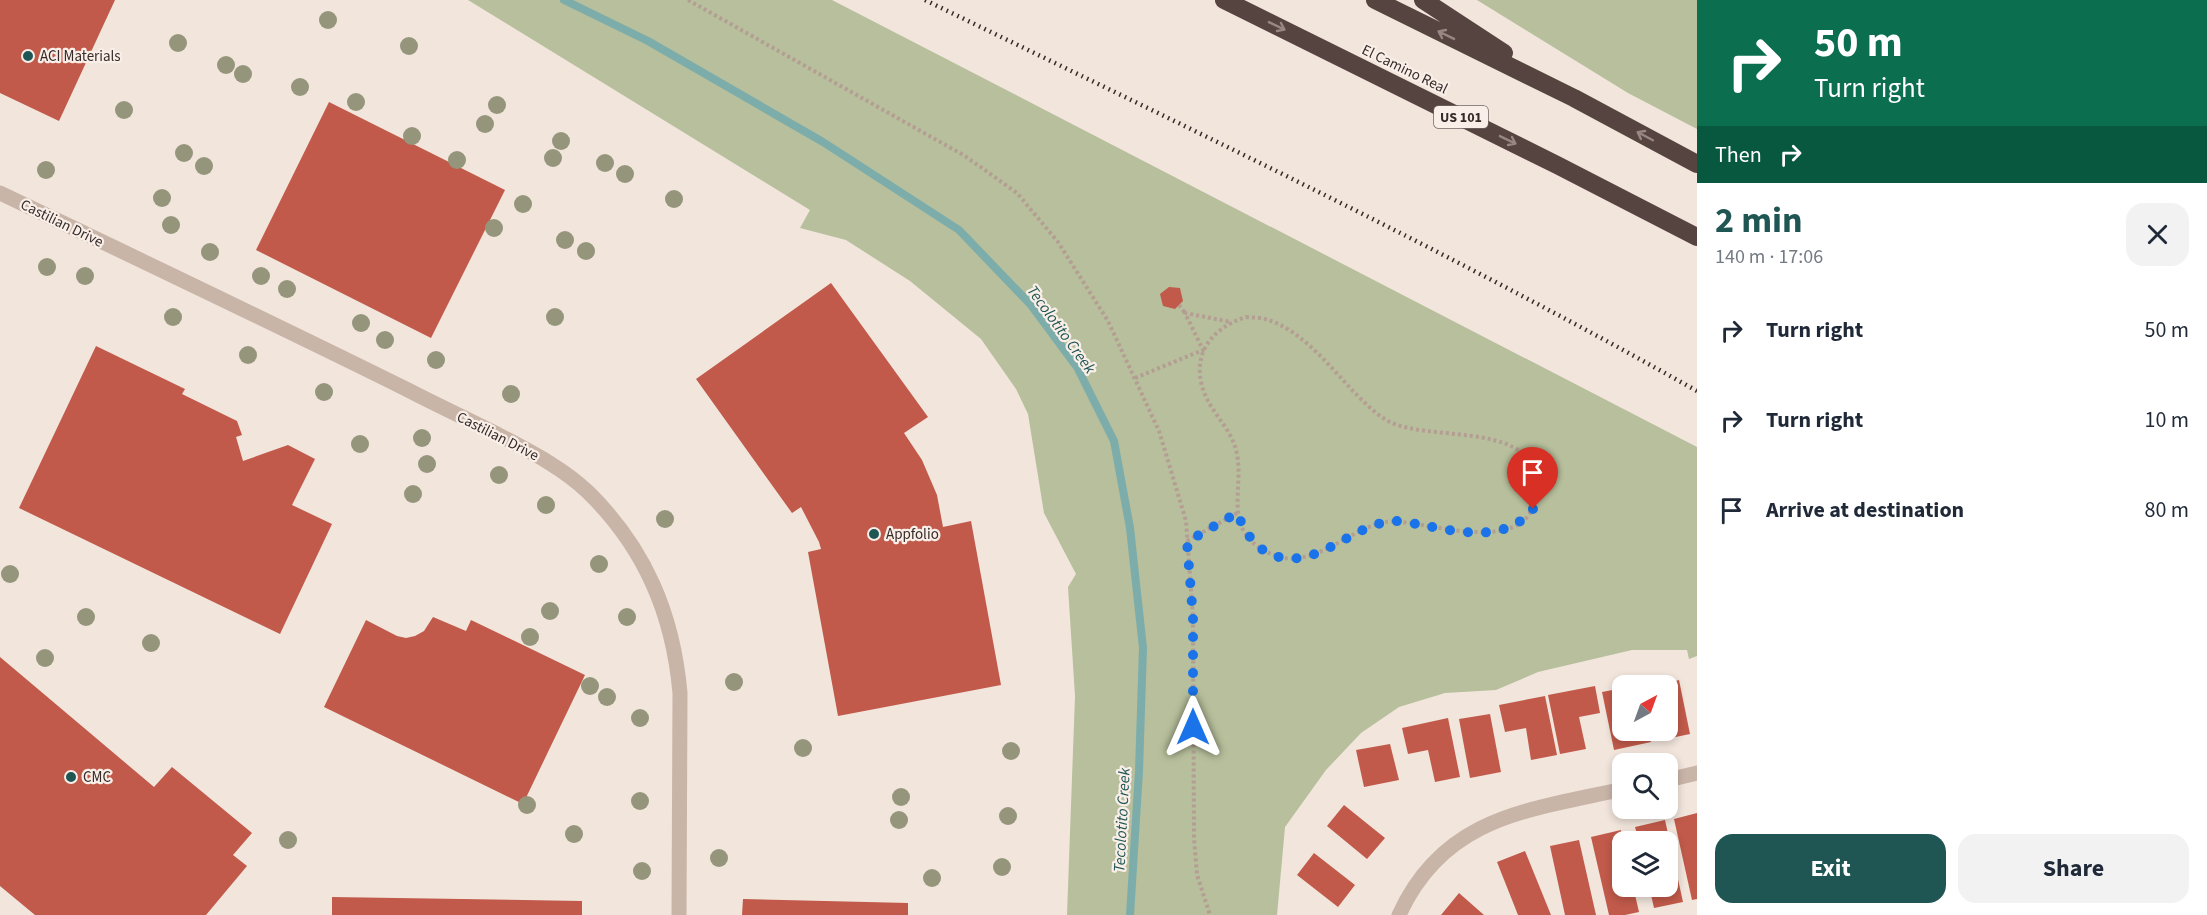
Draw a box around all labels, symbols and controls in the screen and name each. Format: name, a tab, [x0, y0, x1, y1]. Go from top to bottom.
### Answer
text: 50 m	[1814, 13, 1903, 73]
one-way arrow	[1267, 21, 1285, 32]
icon: right	[1715, 24, 1793, 102]
one-way arrow	[1438, 28, 1456, 40]
street label: El Camino Real	[1358, 40, 1451, 99]
place label: ACI Materials	[40, 46, 121, 67]
marker: ACI Materials	[21, 49, 35, 63]
text: Turn right	[1814, 69, 1925, 108]
road number: US 101	[1434, 106, 1488, 128]
one-way arrow	[1637, 130, 1655, 141]
one-way arrow	[1499, 135, 1517, 147]
icon: right	[1774, 138, 1807, 171]
text: Then	[1715, 139, 1762, 171]
street label: Castilian Drive	[17, 194, 107, 253]
text: 2 min	[1715, 195, 1803, 246]
button: close	[2126, 203, 2189, 266]
text: 140 m · 17:06	[1715, 243, 1823, 271]
water label: Tecolotito Creek	[1022, 281, 1101, 379]
icon: right	[1715, 314, 1748, 347]
text: Turn right	[1766, 314, 1863, 346]
text: 50 m	[2144, 314, 2189, 346]
icon: right	[1715, 404, 1748, 437]
text: Turn right	[1766, 404, 1863, 436]
text: 10 m	[2144, 404, 2189, 436]
street label: Castilian Drive	[453, 407, 542, 466]
pin	[1507, 447, 1558, 509]
icon: arrive	[1516, 456, 1549, 489]
icon: arrive	[1715, 494, 1748, 527]
text: Arrive at destination	[1766, 494, 1964, 526]
text: 80 m	[2144, 494, 2189, 526]
place label: Appfolio	[886, 524, 939, 545]
marker: Appfolio	[867, 527, 881, 541]
north arrow	[1612, 675, 1678, 741]
map controls	[1612, 675, 1678, 897]
position arrow	[1161, 695, 1225, 759]
button: search	[1612, 753, 1678, 819]
place label: CMC	[83, 767, 111, 788]
water label: Tecolotito Creek	[1108, 767, 1136, 873]
marker: CMC	[64, 770, 78, 784]
button: layers	[1612, 831, 1678, 897]
button: Exit	[1715, 834, 1946, 903]
button: Share	[1958, 834, 2189, 903]

